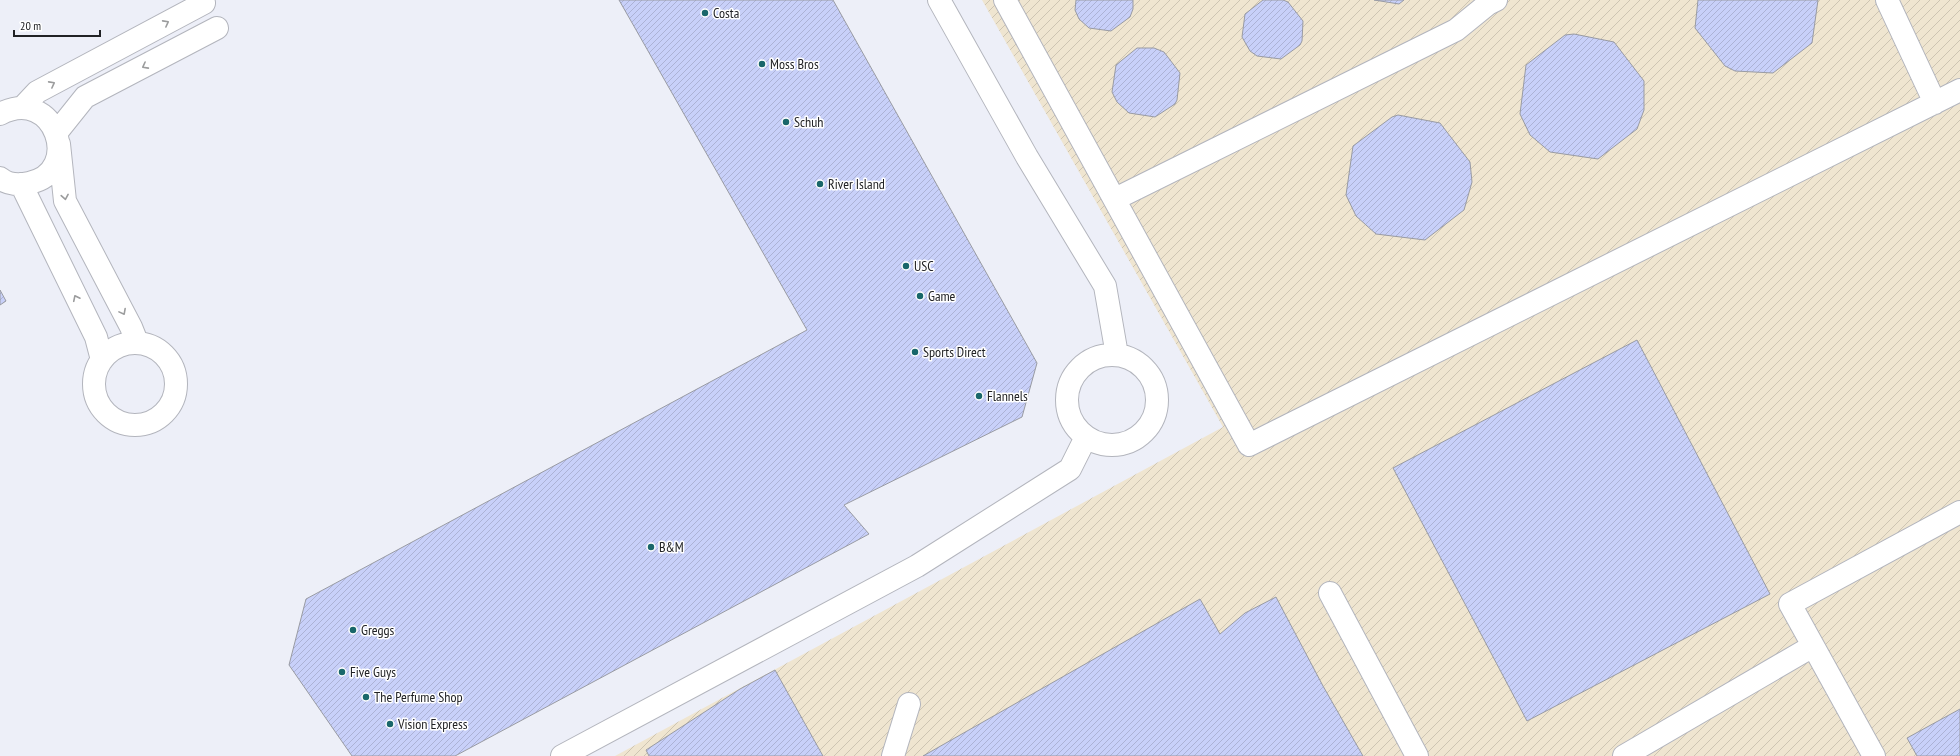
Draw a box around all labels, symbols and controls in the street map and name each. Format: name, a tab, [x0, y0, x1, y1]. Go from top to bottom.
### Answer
place label: Costa	[713, 4, 739, 22]
marker: Costa	[700, 8, 710, 18]
scale bar	[14, 12, 100, 38]
text: 20 m	[20, 18, 41, 33]
one-way arrow	[162, 20, 170, 28]
place label: Moss Bros	[770, 55, 819, 73]
marker: Moss Bros	[757, 59, 767, 69]
one-way arrow	[142, 61, 150, 69]
one-way arrow	[48, 82, 55, 89]
place label: Schuh	[794, 113, 823, 131]
marker: Schuh	[781, 117, 791, 127]
place label: River Island	[828, 175, 885, 193]
marker: River Island	[815, 179, 825, 189]
one-way arrow	[60, 194, 69, 200]
place label: USC	[914, 257, 934, 275]
marker: USC	[901, 261, 911, 271]
place label: Game	[928, 287, 956, 305]
marker: Game	[915, 291, 925, 301]
one-way arrow	[73, 294, 81, 302]
one-way arrow	[119, 308, 126, 316]
place label: Sports Direct	[923, 343, 986, 361]
marker: Sports Direct	[910, 347, 920, 357]
place label: Flannels	[987, 387, 1028, 405]
marker: Flannels	[974, 391, 984, 401]
place label: B&M	[659, 538, 684, 556]
marker: B&M	[646, 542, 656, 552]
place label: Greggs	[361, 621, 394, 639]
marker: Greggs	[348, 625, 358, 635]
place label: Five Guys	[350, 663, 396, 681]
marker: Five Guys	[337, 667, 347, 677]
place label: The Perfume Shop	[374, 688, 463, 706]
marker: The Perfume Shop	[361, 692, 371, 702]
place label: Vision Express	[397, 715, 468, 733]
marker: Vision Express	[385, 719, 395, 729]

